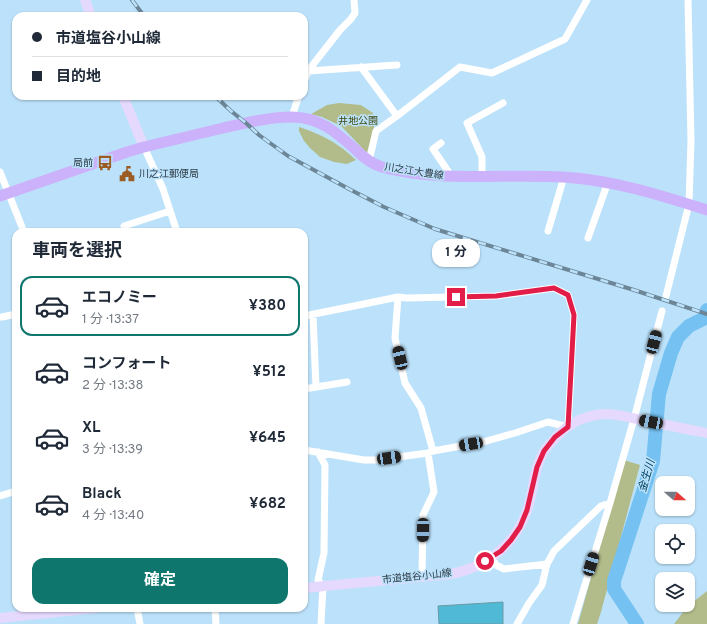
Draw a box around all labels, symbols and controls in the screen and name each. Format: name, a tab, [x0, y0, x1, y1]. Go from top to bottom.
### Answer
text: 市道塩谷小山線	[56, 30, 161, 49]
text: 目的地	[56, 68, 101, 87]
park label: 井地公園	[338, 115, 378, 128]
bus stop icon: 局前	[96, 154, 114, 172]
place label: 局前	[73, 157, 93, 170]
street label: 川之江大豊線	[383, 161, 445, 183]
public building icon: 川之江郵便局	[118, 165, 136, 183]
place label: 川之江郵便局	[139, 168, 199, 181]
callout: 1 分	[432, 239, 480, 267]
text: 車両を選択	[32, 240, 122, 263]
text: 1 分	[445, 245, 467, 261]
icon: car	[34, 288, 70, 324]
route end	[447, 288, 465, 306]
text: エコノミー	[82, 289, 157, 308]
text: ¥380	[249, 297, 286, 316]
text: 1 分 · 13:37	[82, 312, 139, 328]
car	[645, 329, 663, 355]
car	[391, 345, 409, 371]
icon: car	[34, 354, 70, 390]
text: コンフォート	[82, 355, 172, 374]
text: ¥512	[253, 363, 286, 382]
text: 2 分 · 13:38	[82, 378, 144, 394]
car	[638, 414, 664, 430]
text: XL	[82, 419, 100, 438]
icon: car	[34, 420, 70, 456]
text: ¥645	[249, 429, 286, 448]
car	[458, 436, 484, 452]
text: 3 分 · 13:39	[82, 442, 143, 458]
car	[376, 450, 402, 466]
water label: 金生川	[636, 457, 659, 494]
north arrow	[655, 476, 695, 516]
map controls	[655, 476, 695, 612]
text: Black	[82, 485, 122, 504]
icon: car	[34, 486, 70, 522]
text: ¥682	[249, 495, 286, 514]
text: 4 分 · 13:40	[82, 508, 144, 524]
car	[417, 518, 429, 542]
button: locate	[655, 524, 695, 564]
car	[582, 551, 600, 577]
route start	[476, 552, 494, 570]
button: 確定	[32, 558, 288, 604]
street label: 市道塩谷小山線	[382, 567, 452, 587]
button: layers	[655, 572, 695, 612]

